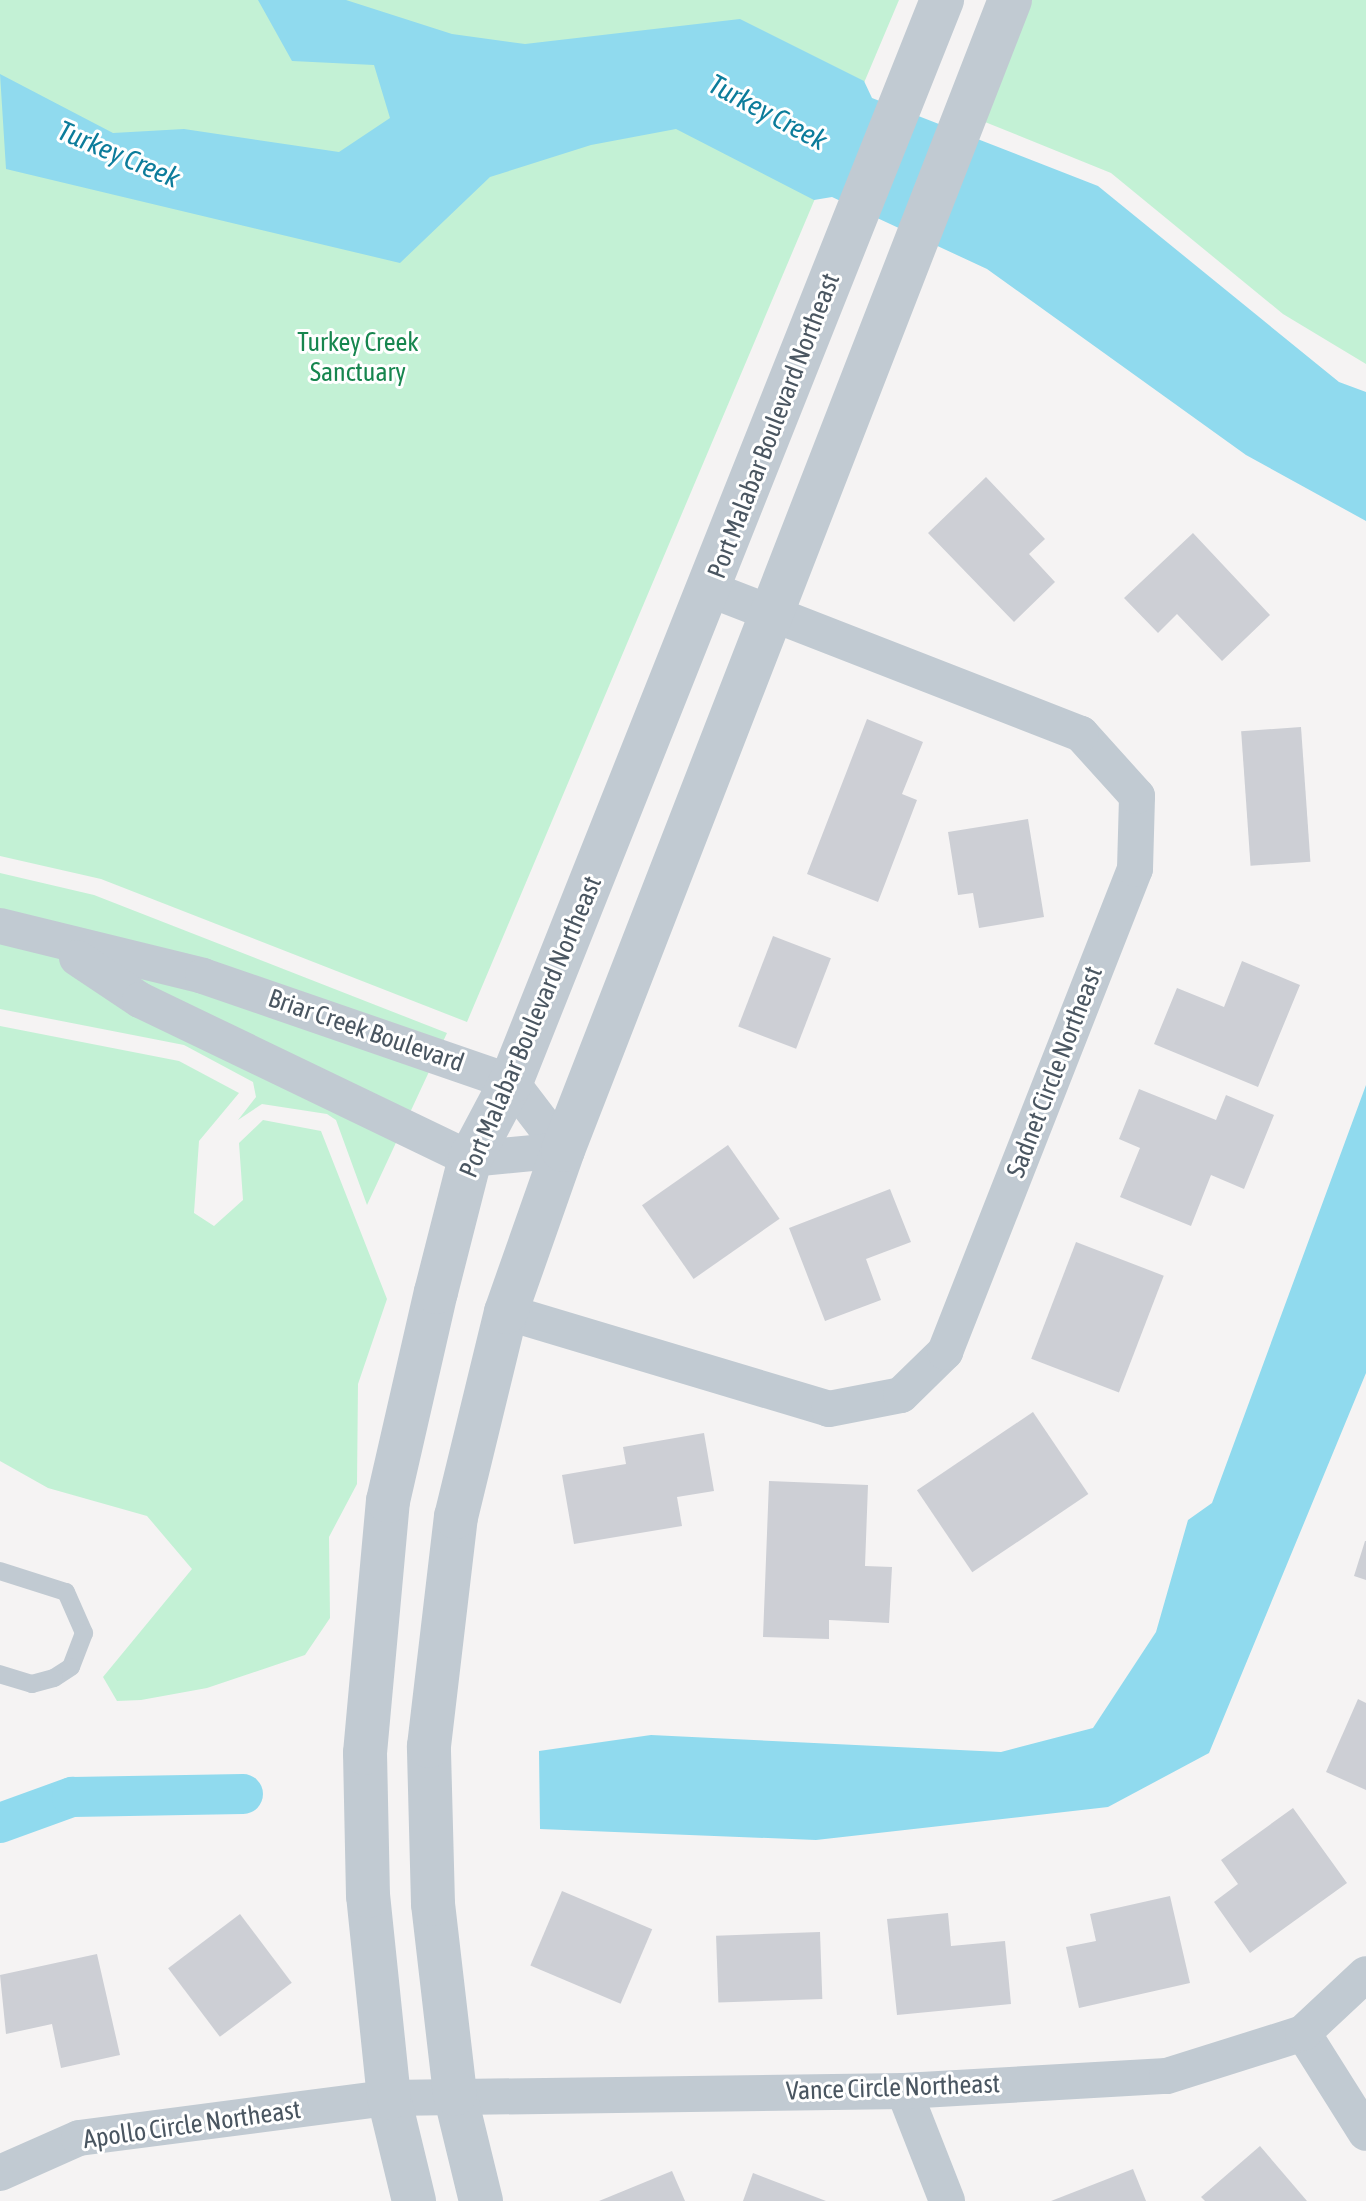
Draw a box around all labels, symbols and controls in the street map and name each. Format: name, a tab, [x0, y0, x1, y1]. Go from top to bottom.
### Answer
water label: Turkey Creek	[703, 67, 833, 157]
water label: Turkey Creek	[53, 113, 185, 195]
street label: Port Malabar Boulevard Northeast	[701, 269, 847, 583]
park label: Turkey Creek Sanctuary	[297, 327, 419, 388]
street label: Port Malabar Boulevard Northeast	[453, 872, 609, 1182]
street label: Sadnet Circle Northeast	[1000, 962, 1110, 1182]
street label: Briar Creek Boulevard	[264, 983, 468, 1079]
street label: Vance Circle Northeast	[785, 2069, 1001, 2107]
street label: Apollo Circle Northeast	[81, 2094, 303, 2156]

